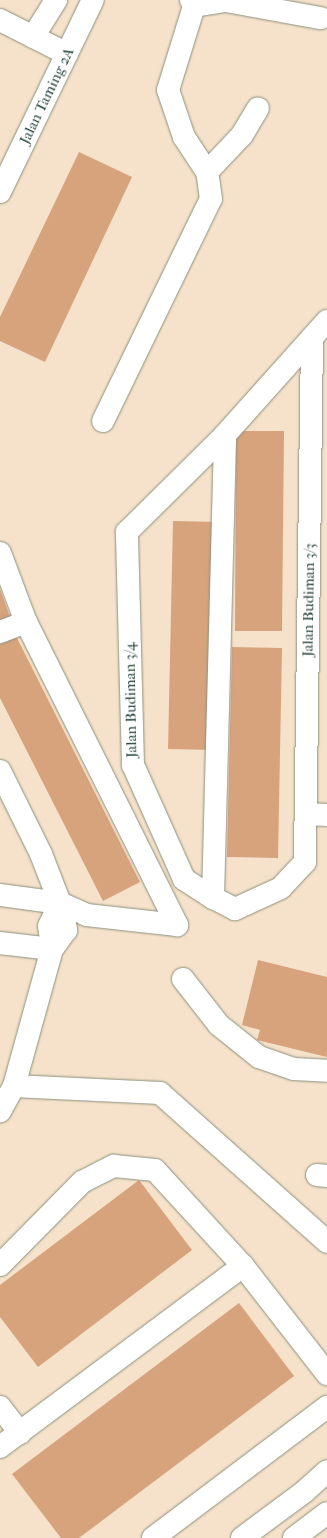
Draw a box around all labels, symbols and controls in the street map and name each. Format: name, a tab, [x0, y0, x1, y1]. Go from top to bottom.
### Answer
street label: Jalan Taming 2A	[16, 45, 78, 147]
street label: Jalan Budiman 3/3	[299, 543, 319, 657]
street label: Jalan Budiman 3/4	[121, 642, 141, 758]

